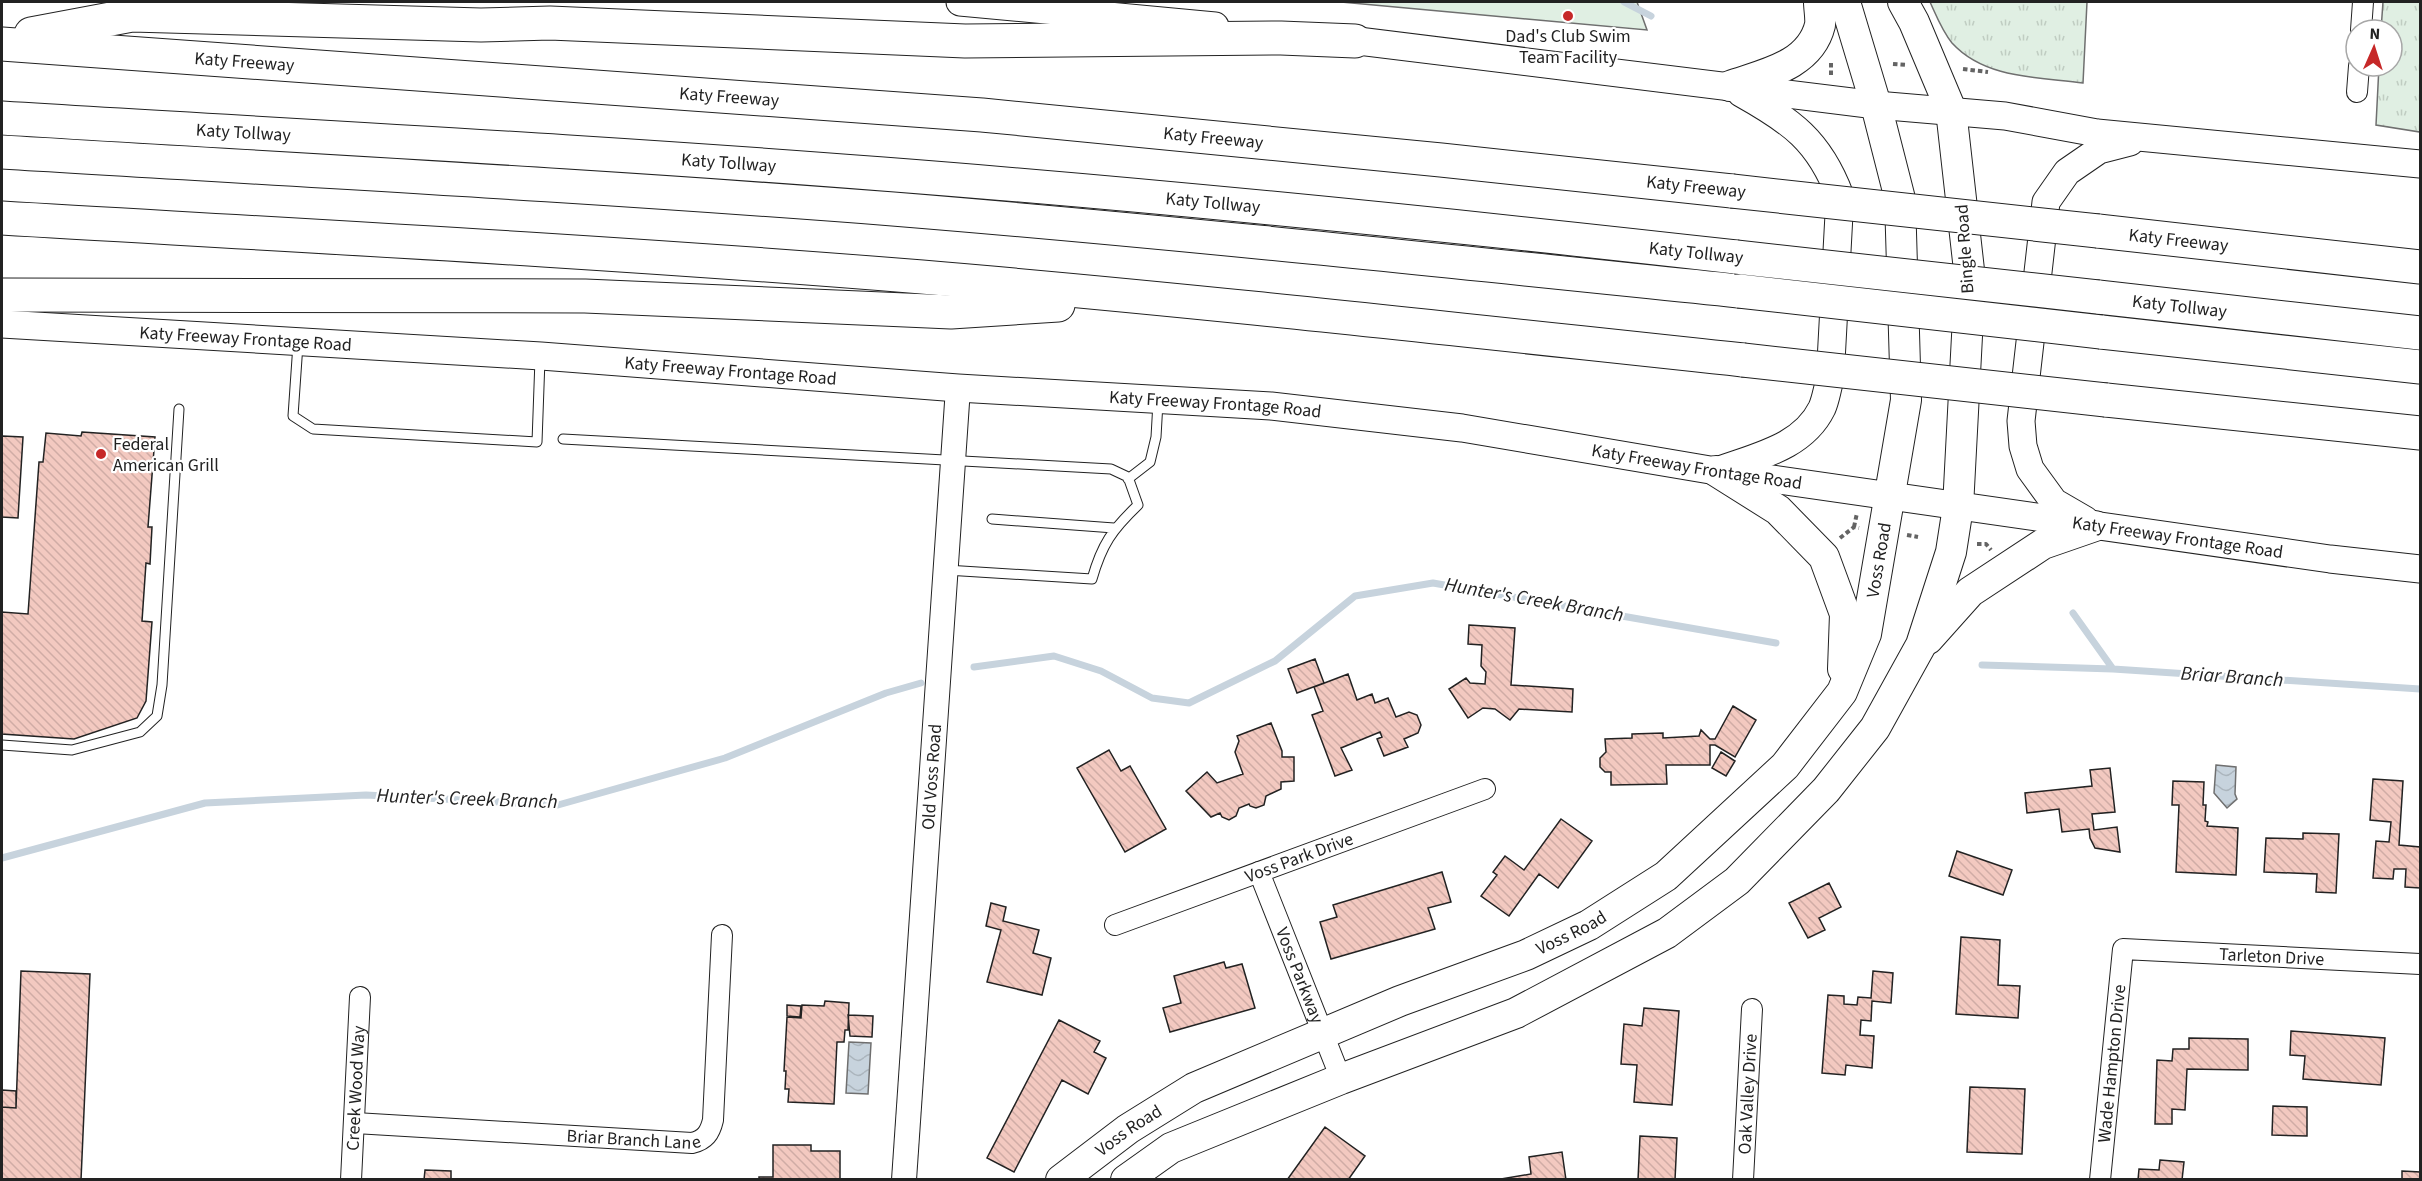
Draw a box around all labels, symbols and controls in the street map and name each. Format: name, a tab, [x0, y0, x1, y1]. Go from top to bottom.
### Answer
marker: Dad's Club Swim Team Facility	[1561, 9, 1575, 23]
north arrow	[2344, 18, 2404, 78]
text: N	[2369, 23, 2381, 45]
place label: Dad's Club Swim Team Facility	[1505, 24, 1631, 70]
street label: Katy Freeway	[193, 45, 296, 78]
street label: Katy Freeway	[678, 81, 781, 113]
street label: Katy Tollway	[195, 117, 292, 148]
street label: Katy Freeway	[1162, 120, 1265, 155]
street label: Katy Tollway	[680, 147, 778, 178]
street label: Katy Freeway	[1645, 169, 1748, 205]
street label: Katy Tollway	[1165, 186, 1262, 219]
street label: Bingle Road	[1949, 203, 1981, 295]
street label: Katy Freeway	[2127, 222, 2230, 258]
street label: Katy Tollway	[1647, 236, 1745, 270]
street label: Katy Tollway	[2131, 288, 2229, 324]
street label: Katy Freeway Frontage Road	[139, 320, 353, 357]
street label: Katy Freeway Frontage Road	[623, 350, 838, 391]
street label: Katy Freeway Frontage Road	[1108, 384, 1323, 424]
place label: Federal American Grill	[113, 432, 219, 478]
street label: Katy Freeway Frontage Road	[1590, 438, 1804, 496]
marker: Federal American Grill	[94, 447, 108, 461]
street label: Katy Freeway Frontage Road	[2071, 510, 2285, 565]
street label: Voss Road	[1860, 520, 1897, 600]
water label: Hunter's Creek Branch	[1442, 570, 1626, 630]
water label: Briar Branch	[2180, 659, 2284, 695]
street label: Old Voss Road	[915, 723, 948, 831]
water label: Hunter's Creek Branch	[376, 782, 558, 816]
street label: Voss Park Drive	[1241, 826, 1357, 889]
street label: Voss Road	[1532, 904, 1611, 961]
street label: Voss Parkway	[1270, 923, 1330, 1027]
street label: Tarleton Drive	[2219, 941, 2325, 972]
street label: Wade Hampton Drive	[2091, 983, 2132, 1144]
street label: Creek Wood Way	[340, 1024, 371, 1151]
street label: Oak Valley Drive	[1732, 1033, 1763, 1155]
street label: Voss Road	[1090, 1098, 1167, 1162]
street label: Briar Branch Lane	[566, 1123, 704, 1155]

